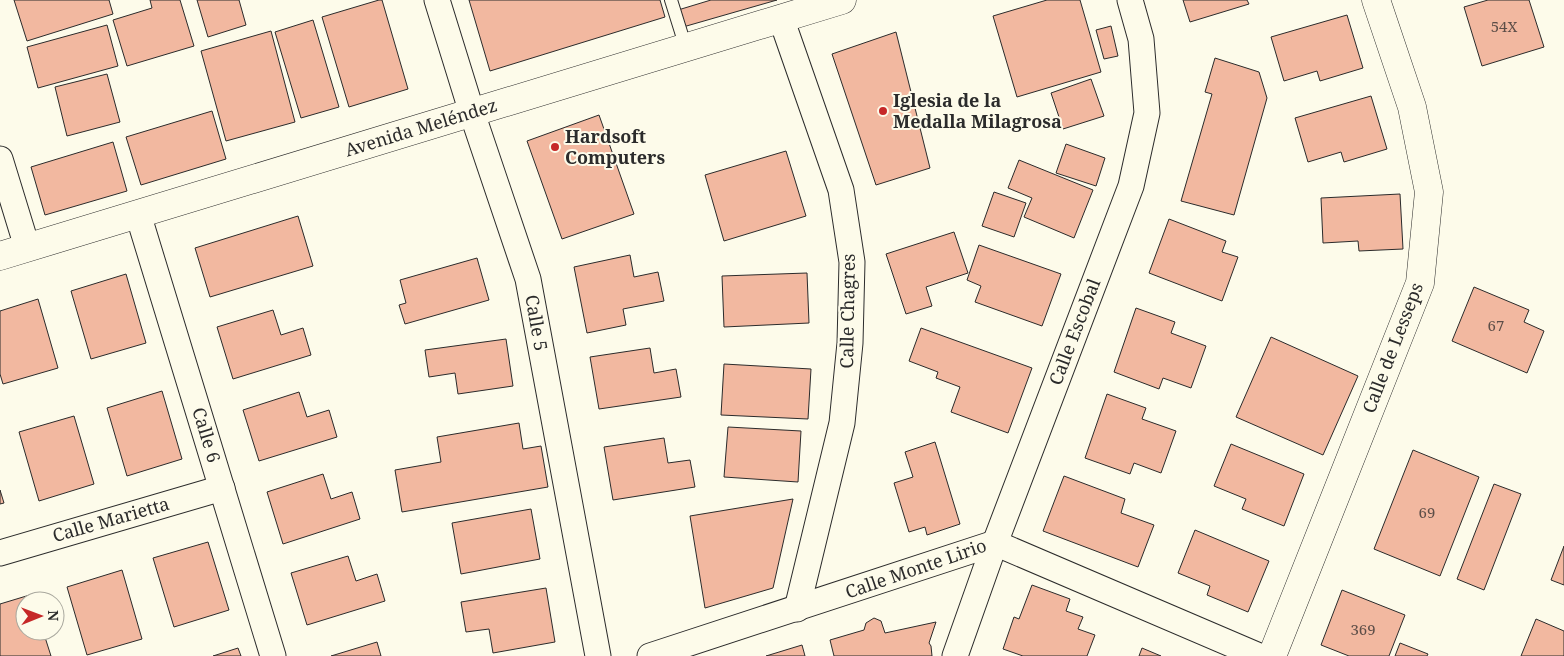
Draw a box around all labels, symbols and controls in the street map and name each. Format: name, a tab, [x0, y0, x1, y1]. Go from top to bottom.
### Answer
house number: 54X	[1491, 16, 1517, 36]
place label: Iglesia de la Medalla Milagrosa	[893, 88, 1062, 133]
street label: Avenida Meléndez	[342, 92, 500, 162]
marker: Iglesia de la Medalla Milagrosa	[877, 105, 889, 117]
place label: Hardsoft Computers	[565, 124, 665, 169]
marker: Hardsoft Computers	[549, 141, 561, 153]
street label: Calle Chagres	[834, 253, 860, 369]
street label: Calle Escobal	[1043, 275, 1105, 388]
street label: Calle de Lesseps	[1356, 279, 1428, 416]
street label: Calle 5	[520, 293, 554, 353]
house number: 67	[1488, 315, 1504, 335]
street label: Calle 6	[187, 404, 227, 465]
street label: Calle Marietta	[50, 491, 172, 547]
house number: 69	[1419, 502, 1435, 522]
street label: Calle Monte Lirio	[842, 533, 989, 603]
north arrow	[15, 591, 65, 641]
text: N	[44, 610, 63, 621]
house number: 369	[1350, 619, 1376, 639]

